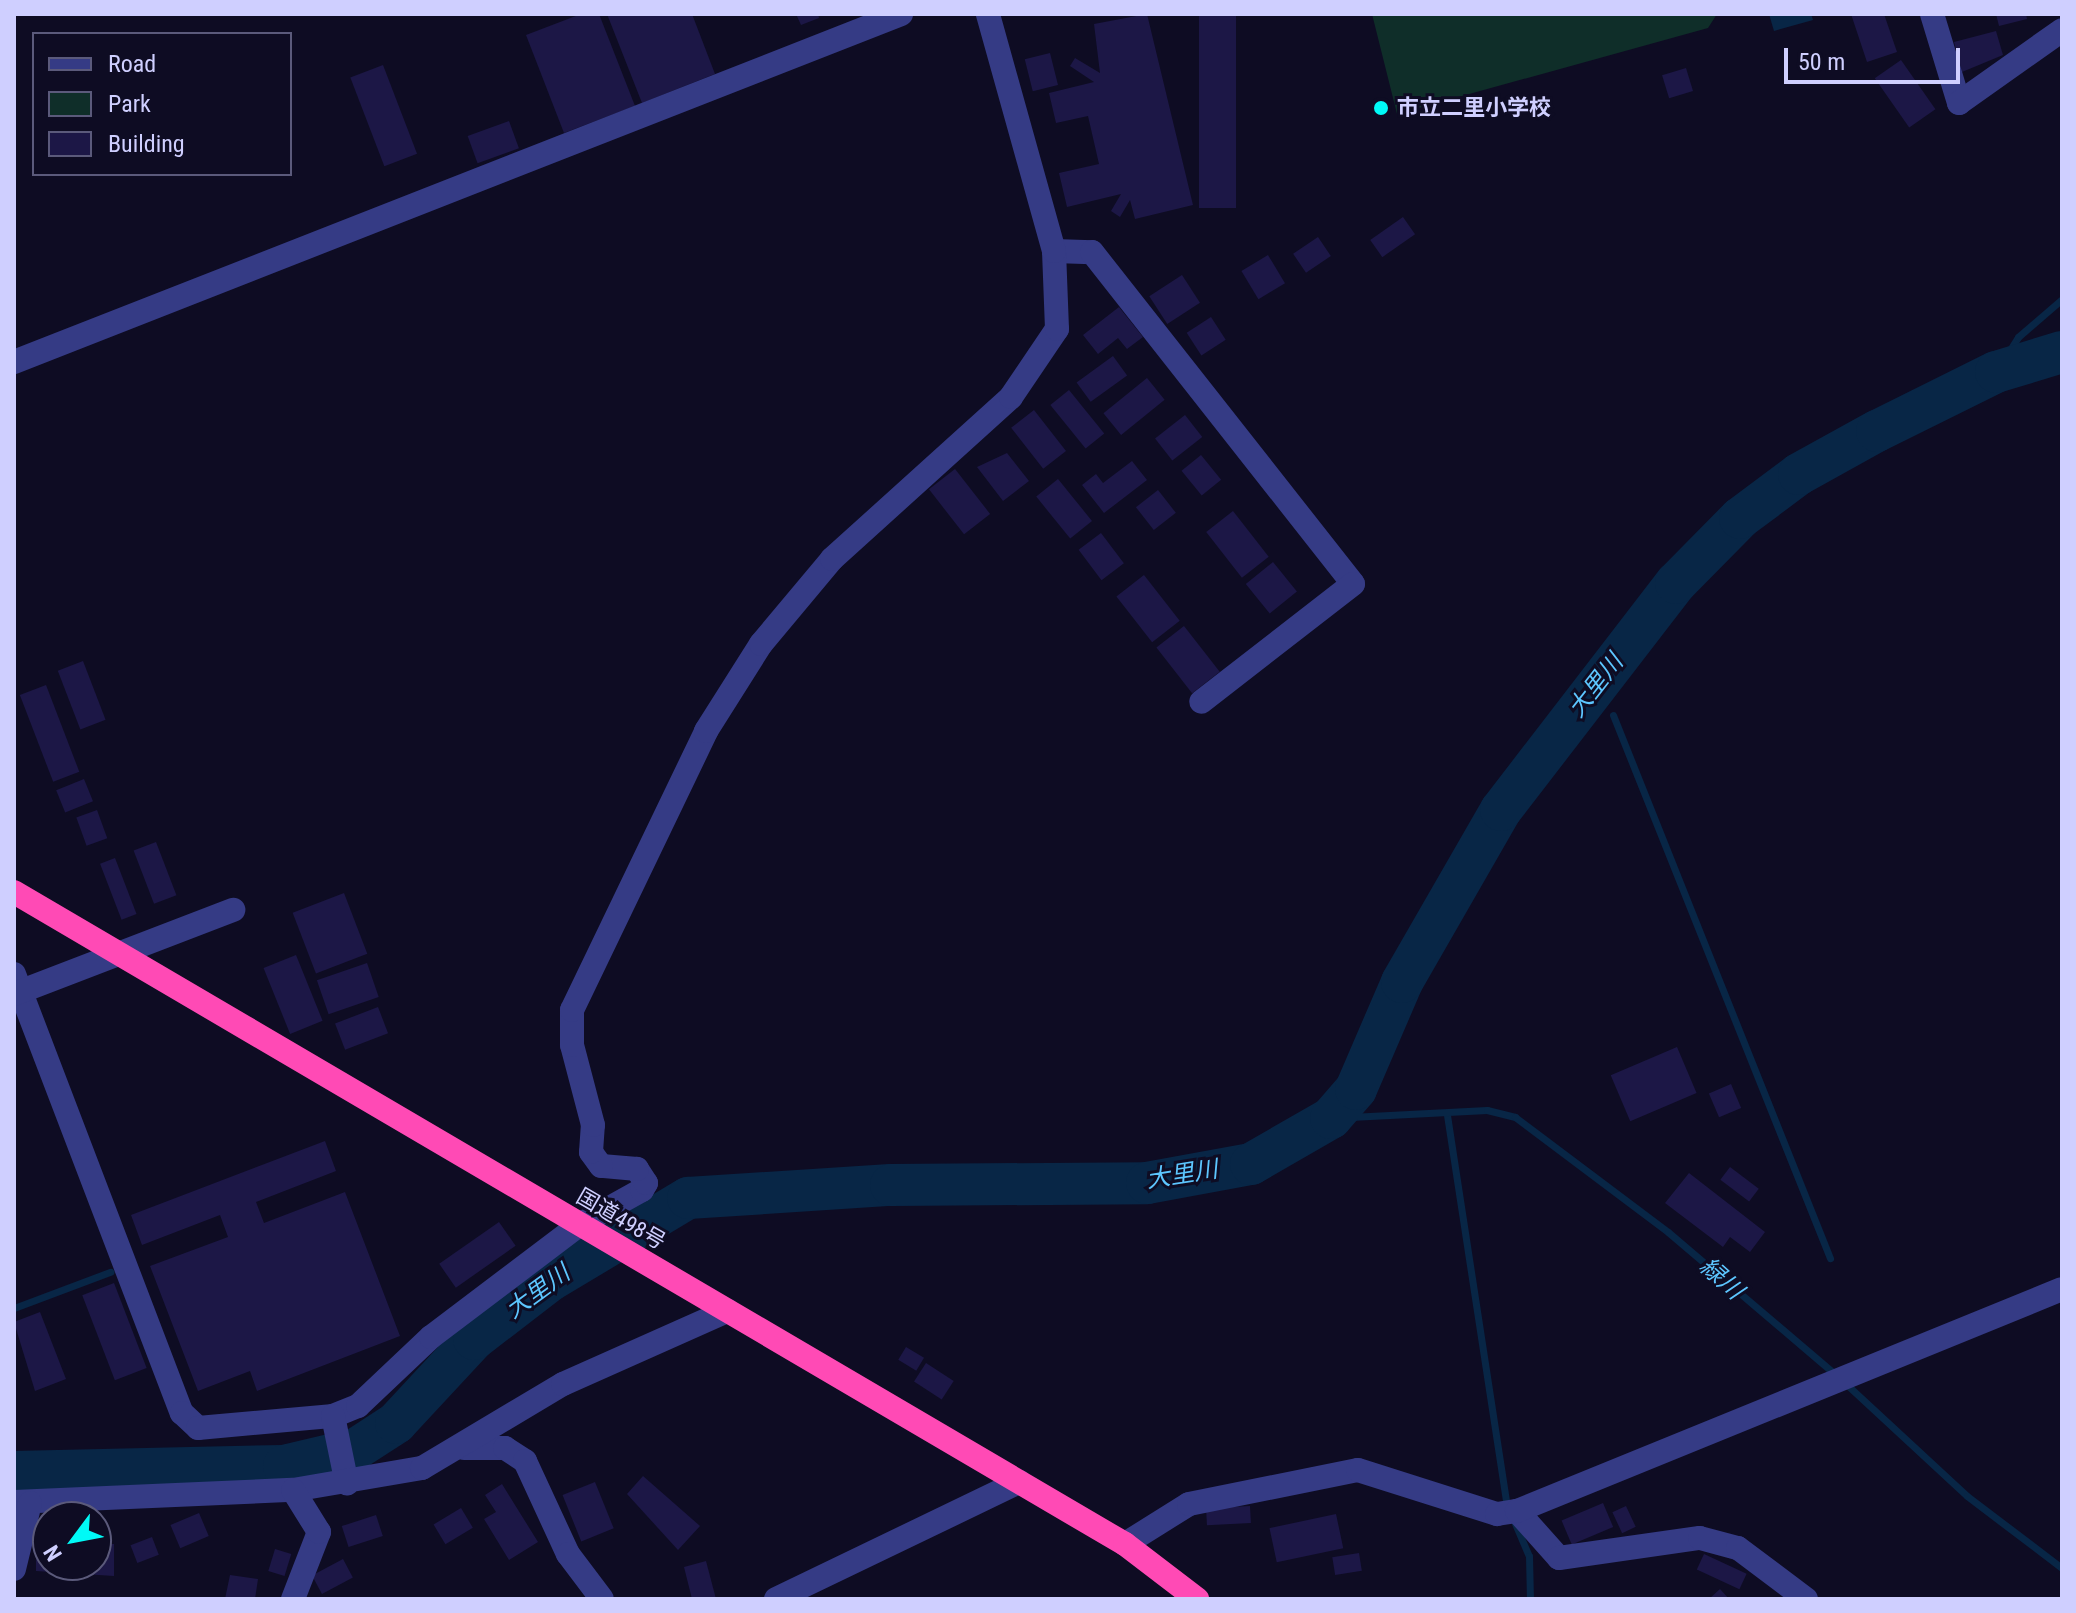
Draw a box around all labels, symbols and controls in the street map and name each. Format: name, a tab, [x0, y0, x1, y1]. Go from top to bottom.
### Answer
legend	[32, 32, 292, 176]
scale bar	[1788, 32, 1964, 82]
text: 50 m	[1798, 48, 1845, 76]
text: Road	[108, 50, 156, 78]
text: Park	[108, 90, 151, 118]
place label: 市立二里小学校	[1397, 95, 1551, 121]
marker: 市立二里小学校	[1372, 99, 1390, 117]
text: Building	[108, 130, 185, 158]
water label: 大里川	[1562, 649, 1630, 723]
water label: 大里川	[1144, 1155, 1220, 1195]
street label: 国道498号	[572, 1183, 670, 1255]
water label: 緑川	[1694, 1252, 1748, 1306]
water label: 大里川	[500, 1259, 576, 1325]
north arrow	[32, 1501, 112, 1581]
text: N	[39, 1541, 67, 1565]

